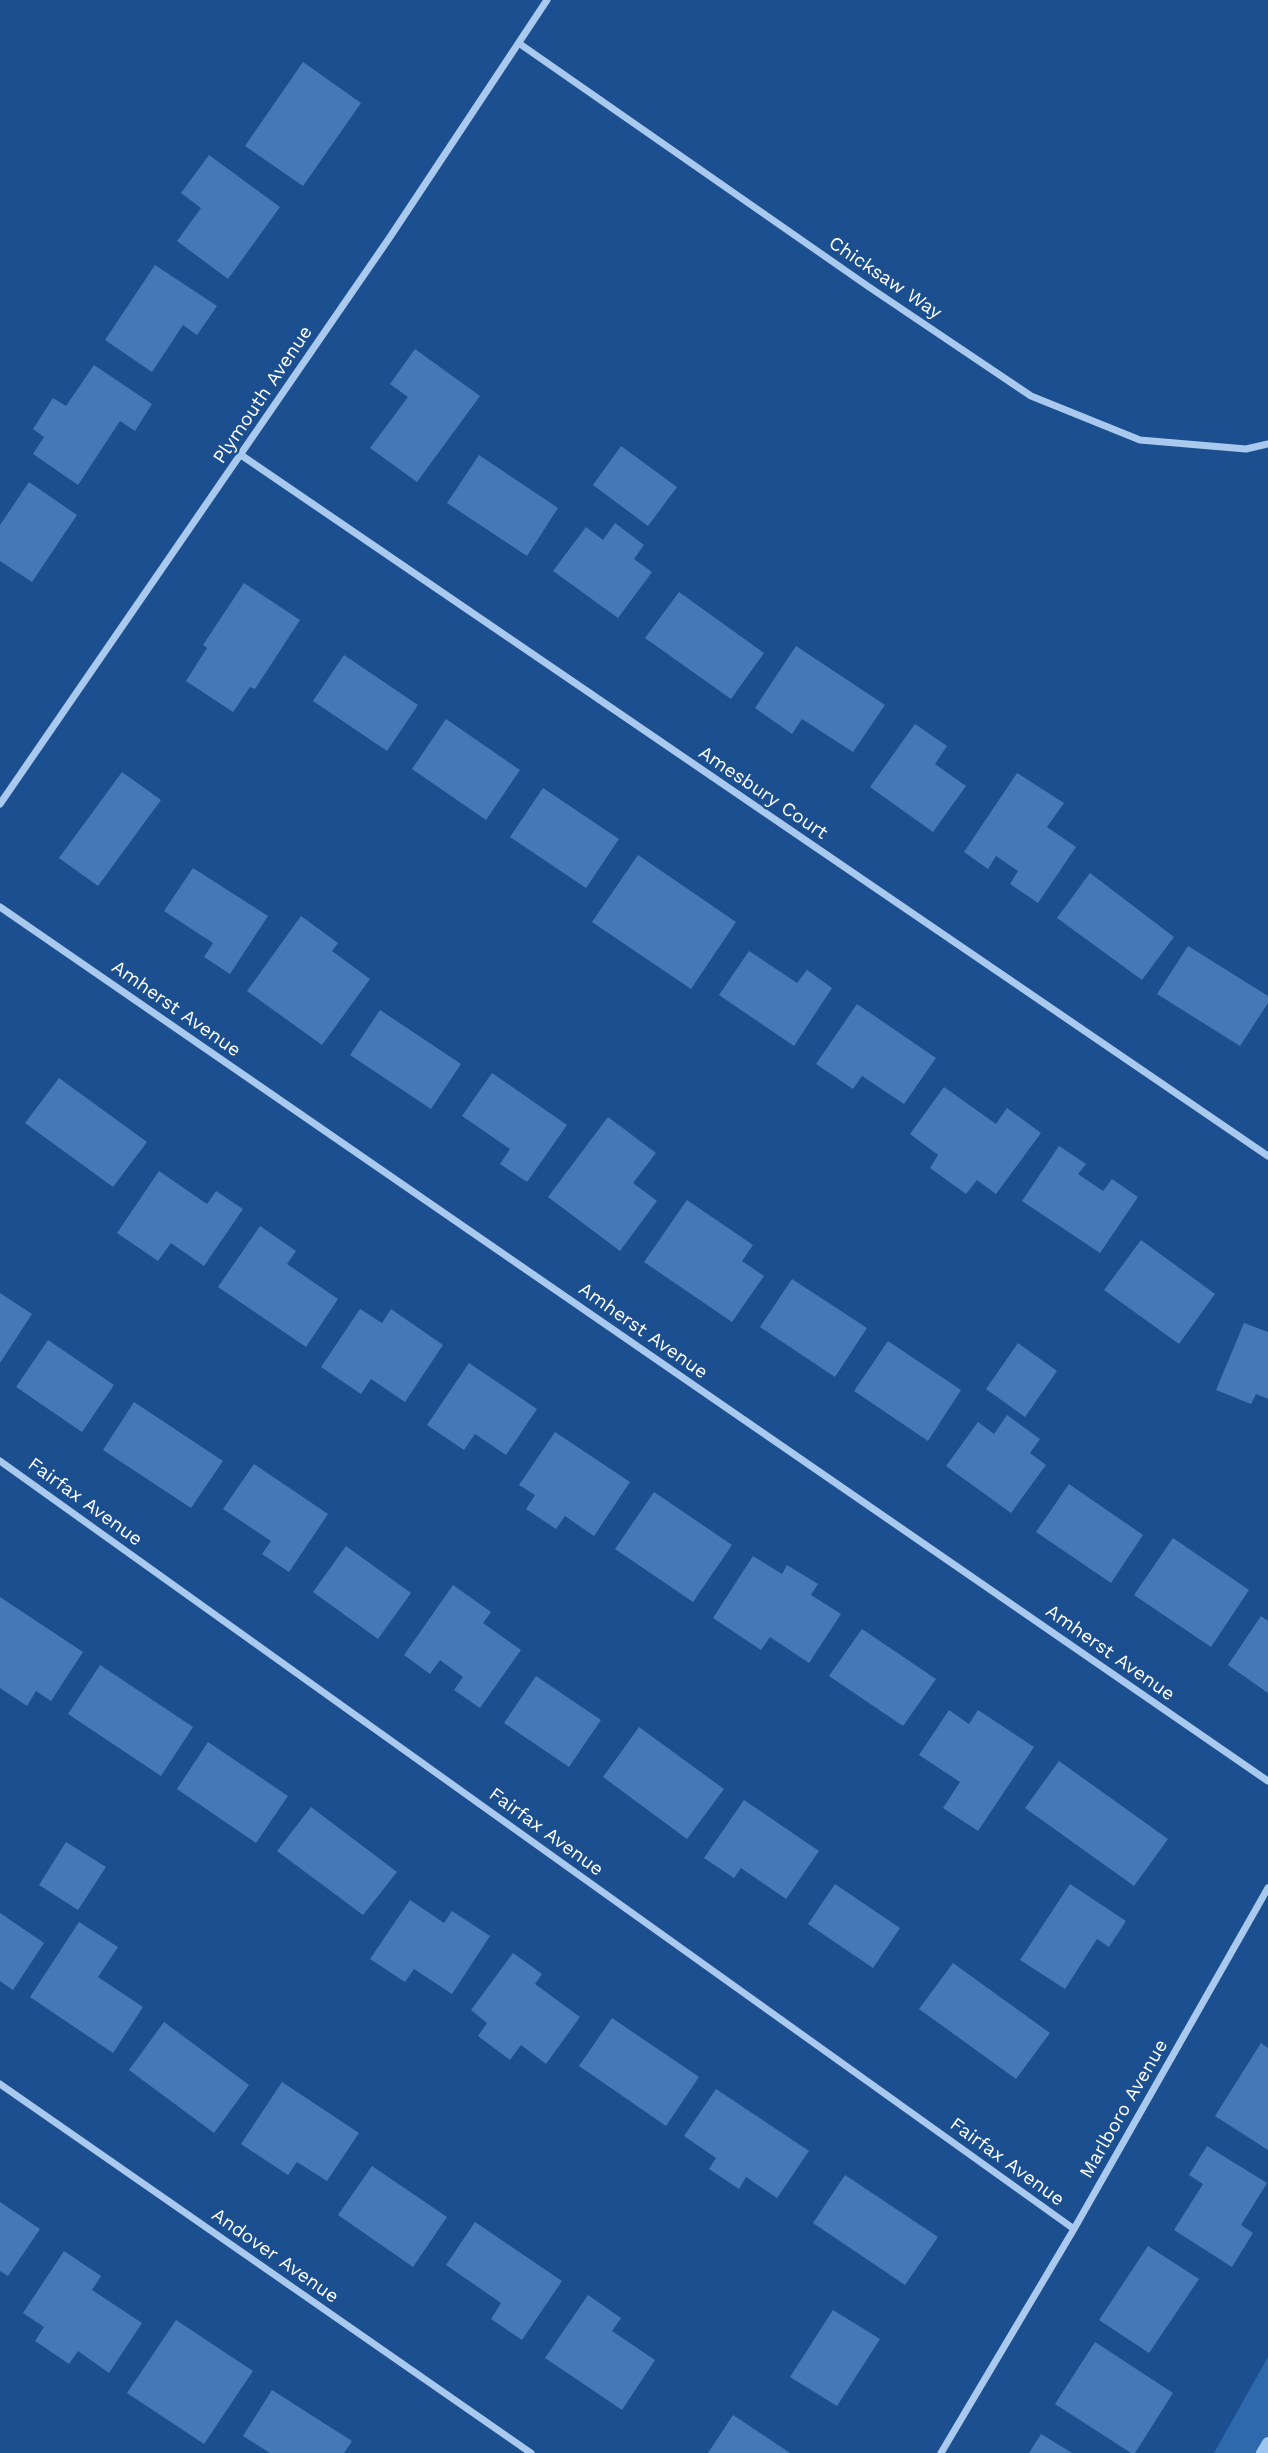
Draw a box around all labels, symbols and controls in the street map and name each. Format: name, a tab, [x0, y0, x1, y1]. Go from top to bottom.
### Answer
street label: Chicksaw Way	[824, 232, 946, 324]
street label: Plymouth Avenue	[208, 322, 318, 468]
street label: Amesbury Court	[694, 741, 832, 845]
street label: Amherst Avenue	[107, 956, 245, 1062]
street label: Amherst Avenue	[574, 1278, 712, 1384]
street label: Fairfax Avenue	[23, 1453, 147, 1551]
street label: Amherst Avenue	[1041, 1600, 1179, 1706]
street label: Fairfax Avenue	[484, 1783, 608, 1881]
street label: Marlboro Avenue	[1075, 2036, 1173, 2182]
street label: Fairfax Avenue	[945, 2113, 1069, 2211]
street label: Andover Avenue	[207, 2204, 343, 2308]

